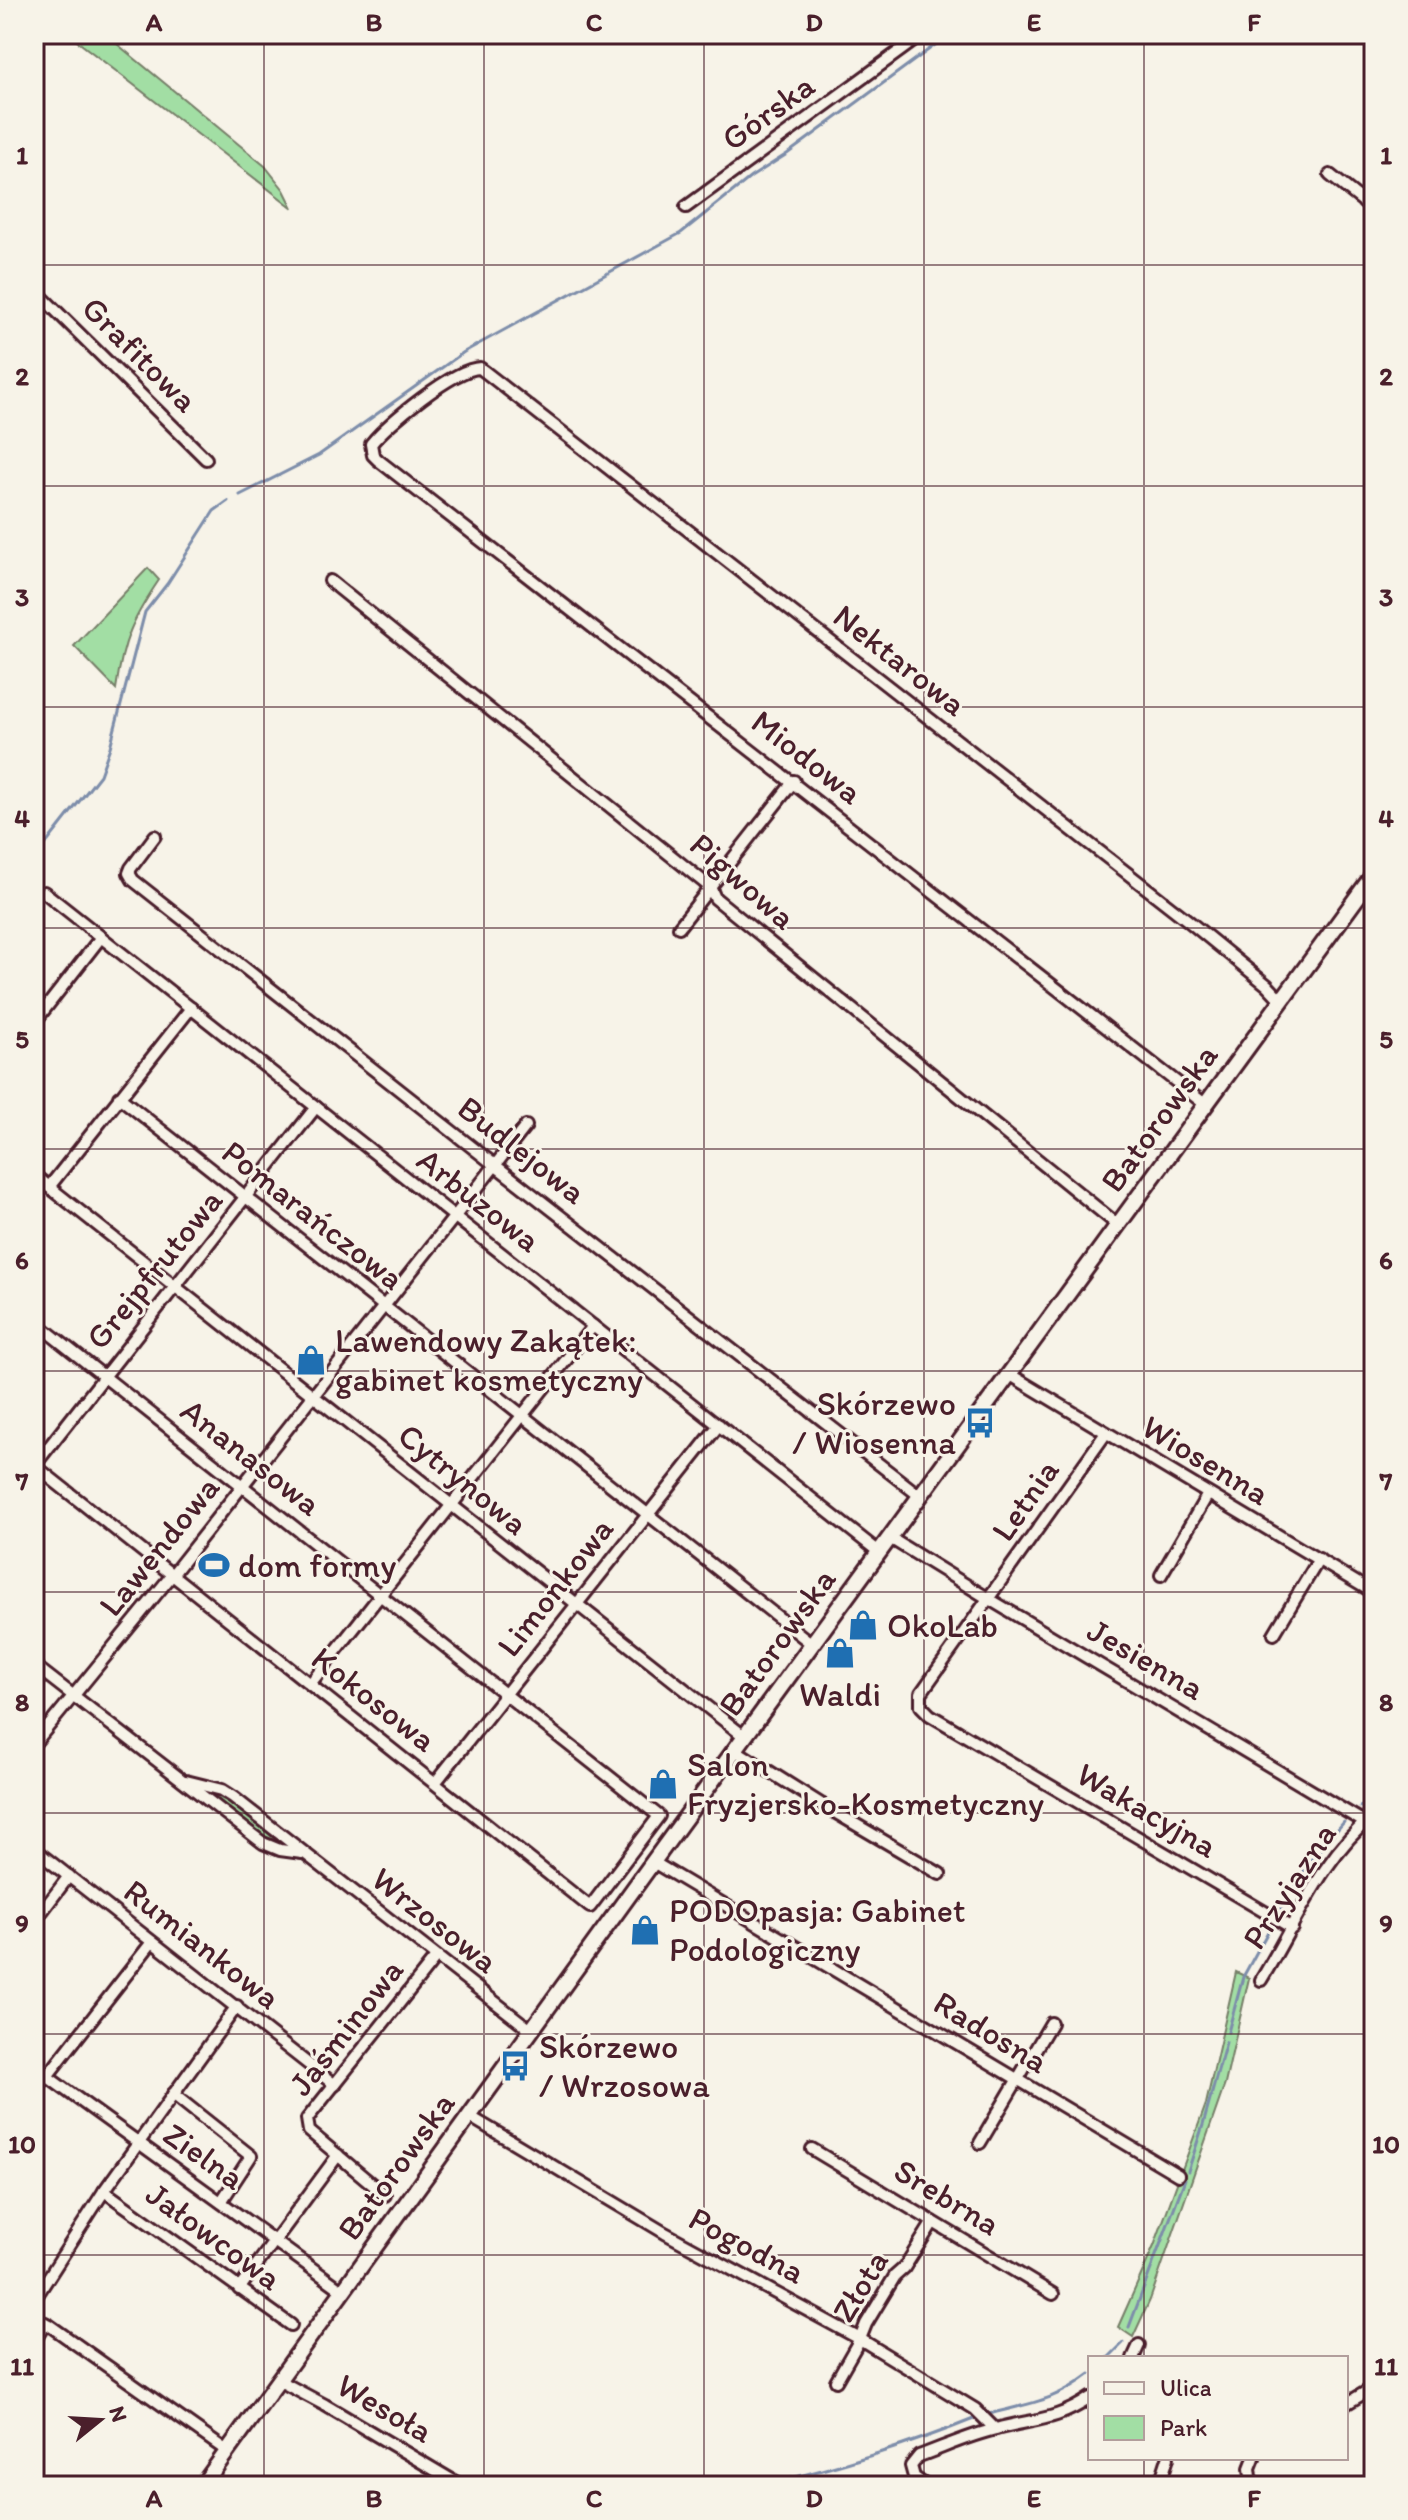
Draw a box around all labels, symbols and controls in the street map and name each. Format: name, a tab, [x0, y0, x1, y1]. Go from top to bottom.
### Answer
text: A	[145, 6, 163, 38]
text: B	[366, 6, 383, 38]
text: C	[586, 6, 603, 38]
text: D	[805, 6, 823, 38]
text: E	[1027, 6, 1041, 38]
text: F	[1247, 6, 1261, 38]
street label: Górska	[714, 64, 823, 159]
text: 1	[16, 139, 28, 171]
text: 1	[1380, 139, 1392, 171]
street label: Grafitowa	[74, 288, 207, 421]
text: 2	[15, 360, 29, 392]
text: 2	[1379, 360, 1393, 392]
text: 3	[15, 581, 29, 613]
text: 3	[1379, 581, 1393, 613]
street label: Nektarowa	[825, 595, 975, 725]
street label: Miodowa	[743, 701, 871, 813]
text: 4	[14, 802, 30, 834]
text: 4	[1378, 802, 1394, 834]
street label: Pigwowa	[682, 824, 805, 938]
text: 5	[15, 1023, 29, 1055]
text: 5	[1379, 1023, 1393, 1055]
street label: Batorowska	[1092, 1036, 1227, 1200]
street label: Budlejowa	[450, 1087, 595, 1213]
street label: Pomarańczowa	[214, 1131, 412, 1299]
street label: Arbuzowa	[409, 1139, 549, 1261]
street label: Grejpfrutowa	[77, 1180, 231, 1358]
text: 6	[15, 1244, 29, 1276]
text: 6	[1379, 1244, 1393, 1276]
place label: Lawendowy Zakątek: gabinet kosmetyczny	[335, 1320, 643, 1400]
shop icon: Lawendowy Zakątek: gabinet kosmetyczny	[294, 1343, 328, 1377]
place label: Skórzewo / Wiosenna	[792, 1383, 956, 1463]
street label: Ananasowa	[173, 1389, 330, 1525]
bus stop icon: Skórzewo / Wiosenna	[963, 1406, 997, 1440]
street label: Wiosenna	[1135, 1406, 1278, 1514]
street label: Cytrynowa	[390, 1414, 536, 1544]
street label: Letnia	[982, 1451, 1068, 1549]
text: 7	[15, 1465, 29, 1497]
text: 7	[1379, 1465, 1393, 1497]
street label: Lawendowa	[90, 1467, 228, 1624]
street label: Limonkowa	[488, 1509, 622, 1665]
place label: dom formy	[238, 1545, 396, 1586]
sports icon: dom formy	[197, 1548, 231, 1582]
street label: Batorowska	[710, 1560, 845, 1724]
place label: OkoLab	[887, 1605, 998, 1646]
shop icon: OkoLab	[846, 1608, 880, 1642]
street label: Jesienna	[1080, 1609, 1212, 1709]
shop icon: Waldi	[823, 1636, 857, 1670]
street label: Kokosowa	[303, 1638, 445, 1761]
place label: Waldi	[799, 1674, 881, 1715]
text: 8	[15, 1686, 29, 1718]
text: 8	[1379, 1686, 1393, 1718]
place label: Salon Fryzjersko-Kosmetyczny	[687, 1744, 1044, 1824]
street label: Wakacyjna	[1069, 1753, 1225, 1867]
shop icon: Salon Fryzjersko-Kosmetyczny	[646, 1767, 680, 1801]
street label: Przyjazna	[1233, 1815, 1345, 1957]
street label: Wrzosowa	[364, 1858, 507, 1982]
street label: Rumiankowa	[116, 1870, 288, 2018]
place label: PODOpasja: Gabinet Podologiczny	[669, 1890, 966, 1970]
text: 9	[15, 1907, 29, 1939]
text: 9	[1379, 1907, 1393, 1939]
shop icon: PODOpasja: Gabinet Podologiczny	[628, 1913, 662, 1947]
street label: Jaśminowa	[280, 1950, 412, 2104]
street label: Radosna	[926, 1982, 1056, 2082]
place label: Skórzewo / Wrzosowa	[539, 2026, 710, 2106]
bus stop icon: Skórzewo / Wrzosowa	[498, 2049, 532, 2083]
street label: Batorowska	[329, 2084, 464, 2248]
street label: Zielna	[156, 2114, 253, 2199]
text: 10	[8, 2128, 36, 2160]
text: 10	[1372, 2128, 1400, 2160]
street label: Srebrna	[887, 2150, 1007, 2244]
street label: Jałowcowa	[138, 2173, 290, 2299]
street label: Pogodna	[682, 2197, 812, 2293]
street label: Złota	[823, 2243, 897, 2329]
text: 11	[10, 2350, 34, 2382]
text: 11	[1374, 2350, 1398, 2382]
legend	[1088, 2356, 1348, 2460]
street label: Wesoła	[330, 2364, 441, 2452]
text: Ulica	[1160, 2373, 1212, 2402]
north arrow	[60, 2380, 140, 2460]
text: N	[103, 2403, 134, 2425]
text: Park	[1160, 2413, 1207, 2442]
text: A	[145, 2482, 163, 2514]
text: B	[366, 2482, 383, 2514]
text: C	[586, 2482, 603, 2514]
text: D	[805, 2482, 823, 2514]
text: E	[1027, 2482, 1041, 2514]
text: F	[1247, 2482, 1261, 2514]

